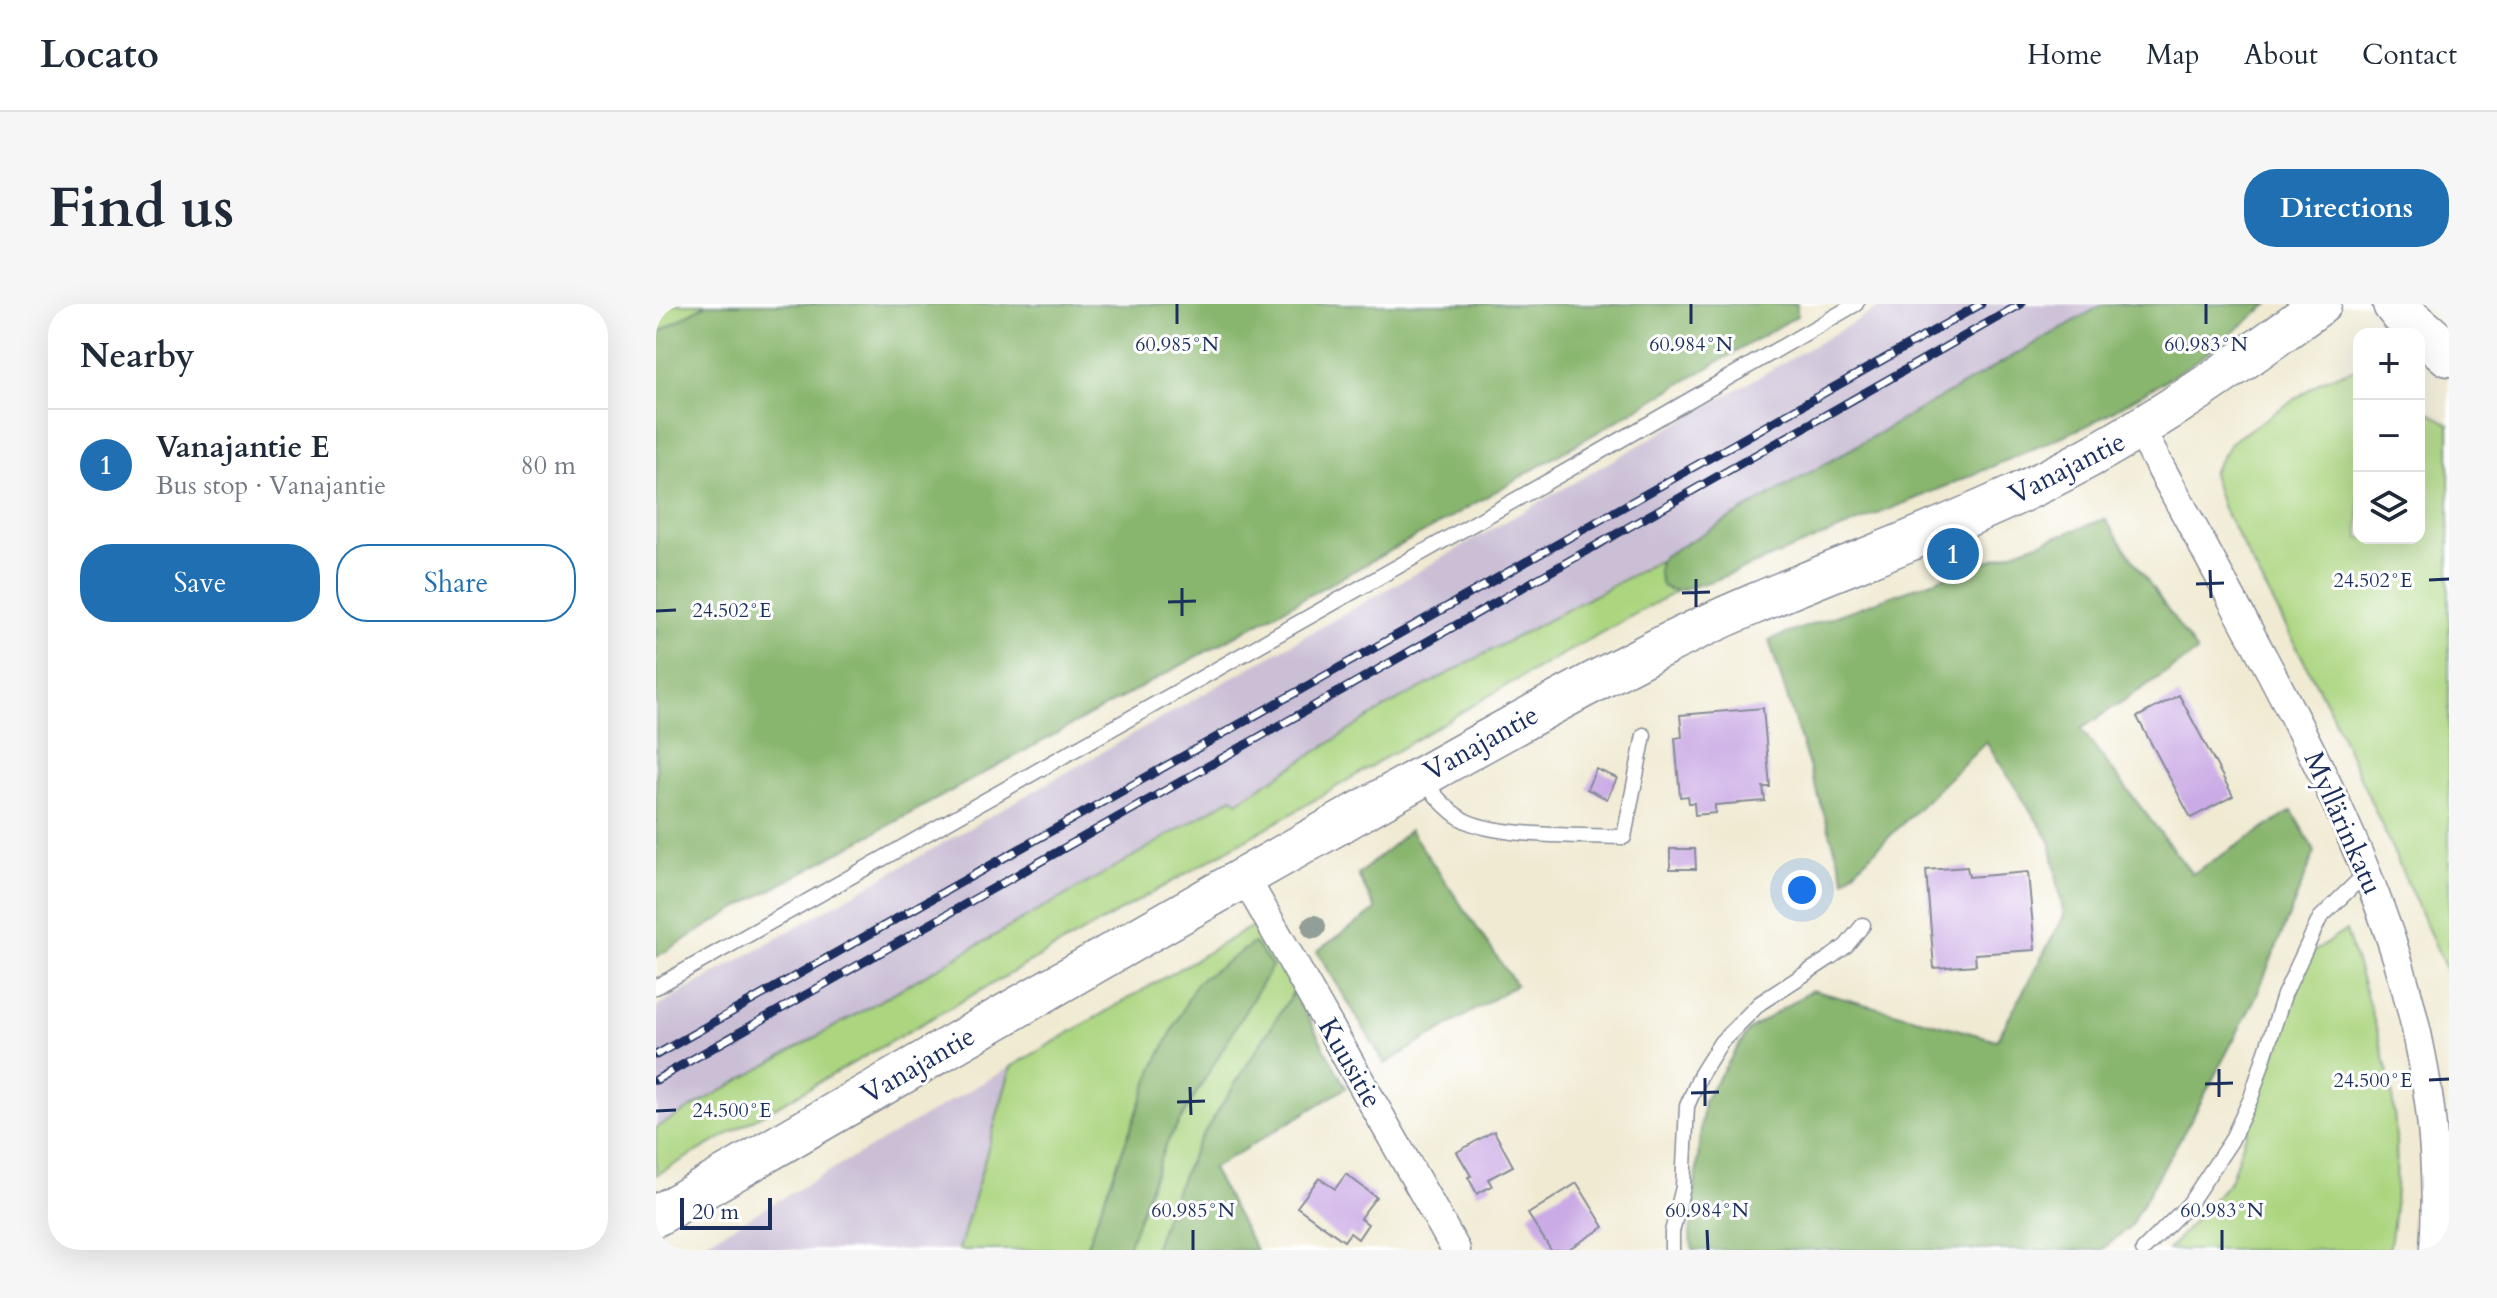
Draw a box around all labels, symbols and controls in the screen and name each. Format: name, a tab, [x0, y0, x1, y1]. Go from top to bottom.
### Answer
text: Locato	[40, 29, 159, 81]
text: Home	[2027, 36, 2102, 74]
text: Map	[2146, 36, 2200, 74]
text: About	[2244, 36, 2318, 74]
text: Contact	[2362, 36, 2457, 74]
button: Directions	[2244, 169, 2449, 247]
text: Find us	[48, 171, 234, 246]
map controls	[2353, 328, 2425, 544]
button: +	[2353, 328, 2425, 400]
text: 60.985°N	[1135, 331, 1219, 358]
text: 60.984°N	[1649, 331, 1733, 358]
text: 60.983°N	[2164, 331, 2248, 358]
text: Nearby	[80, 333, 195, 379]
button: −	[2353, 400, 2425, 472]
street label: Vanajantie	[2002, 422, 2132, 514]
text: Vanajantie E	[156, 427, 330, 468]
text: 1	[99, 448, 113, 483]
text: 80 m	[520, 448, 576, 483]
text: Bus stop · Vanajantie	[156, 468, 386, 503]
button: layers	[2353, 472, 2425, 544]
pin: 1	[1927, 524, 1979, 584]
button: Save	[80, 544, 320, 622]
button: Share	[336, 544, 576, 622]
text: 24.502°E	[2334, 567, 2412, 594]
text: 24.502°E	[693, 597, 771, 624]
street label: Vanajantie	[1417, 696, 1545, 790]
street label: Myllärinkatu	[2295, 745, 2391, 901]
your location	[1782, 870, 1822, 910]
street label: Kuusitie	[1309, 1011, 1391, 1115]
street label: Vanajantie	[854, 1017, 982, 1113]
text: 24.500°E	[2334, 1067, 2412, 1094]
text: 24.500°E	[693, 1097, 771, 1124]
scale bar	[680, 1194, 772, 1230]
text: 20 m	[692, 1197, 739, 1227]
text: 60.985°N	[1151, 1197, 1235, 1224]
text: 60.984°N	[1665, 1197, 1749, 1224]
text: 60.983°N	[2180, 1197, 2264, 1224]

